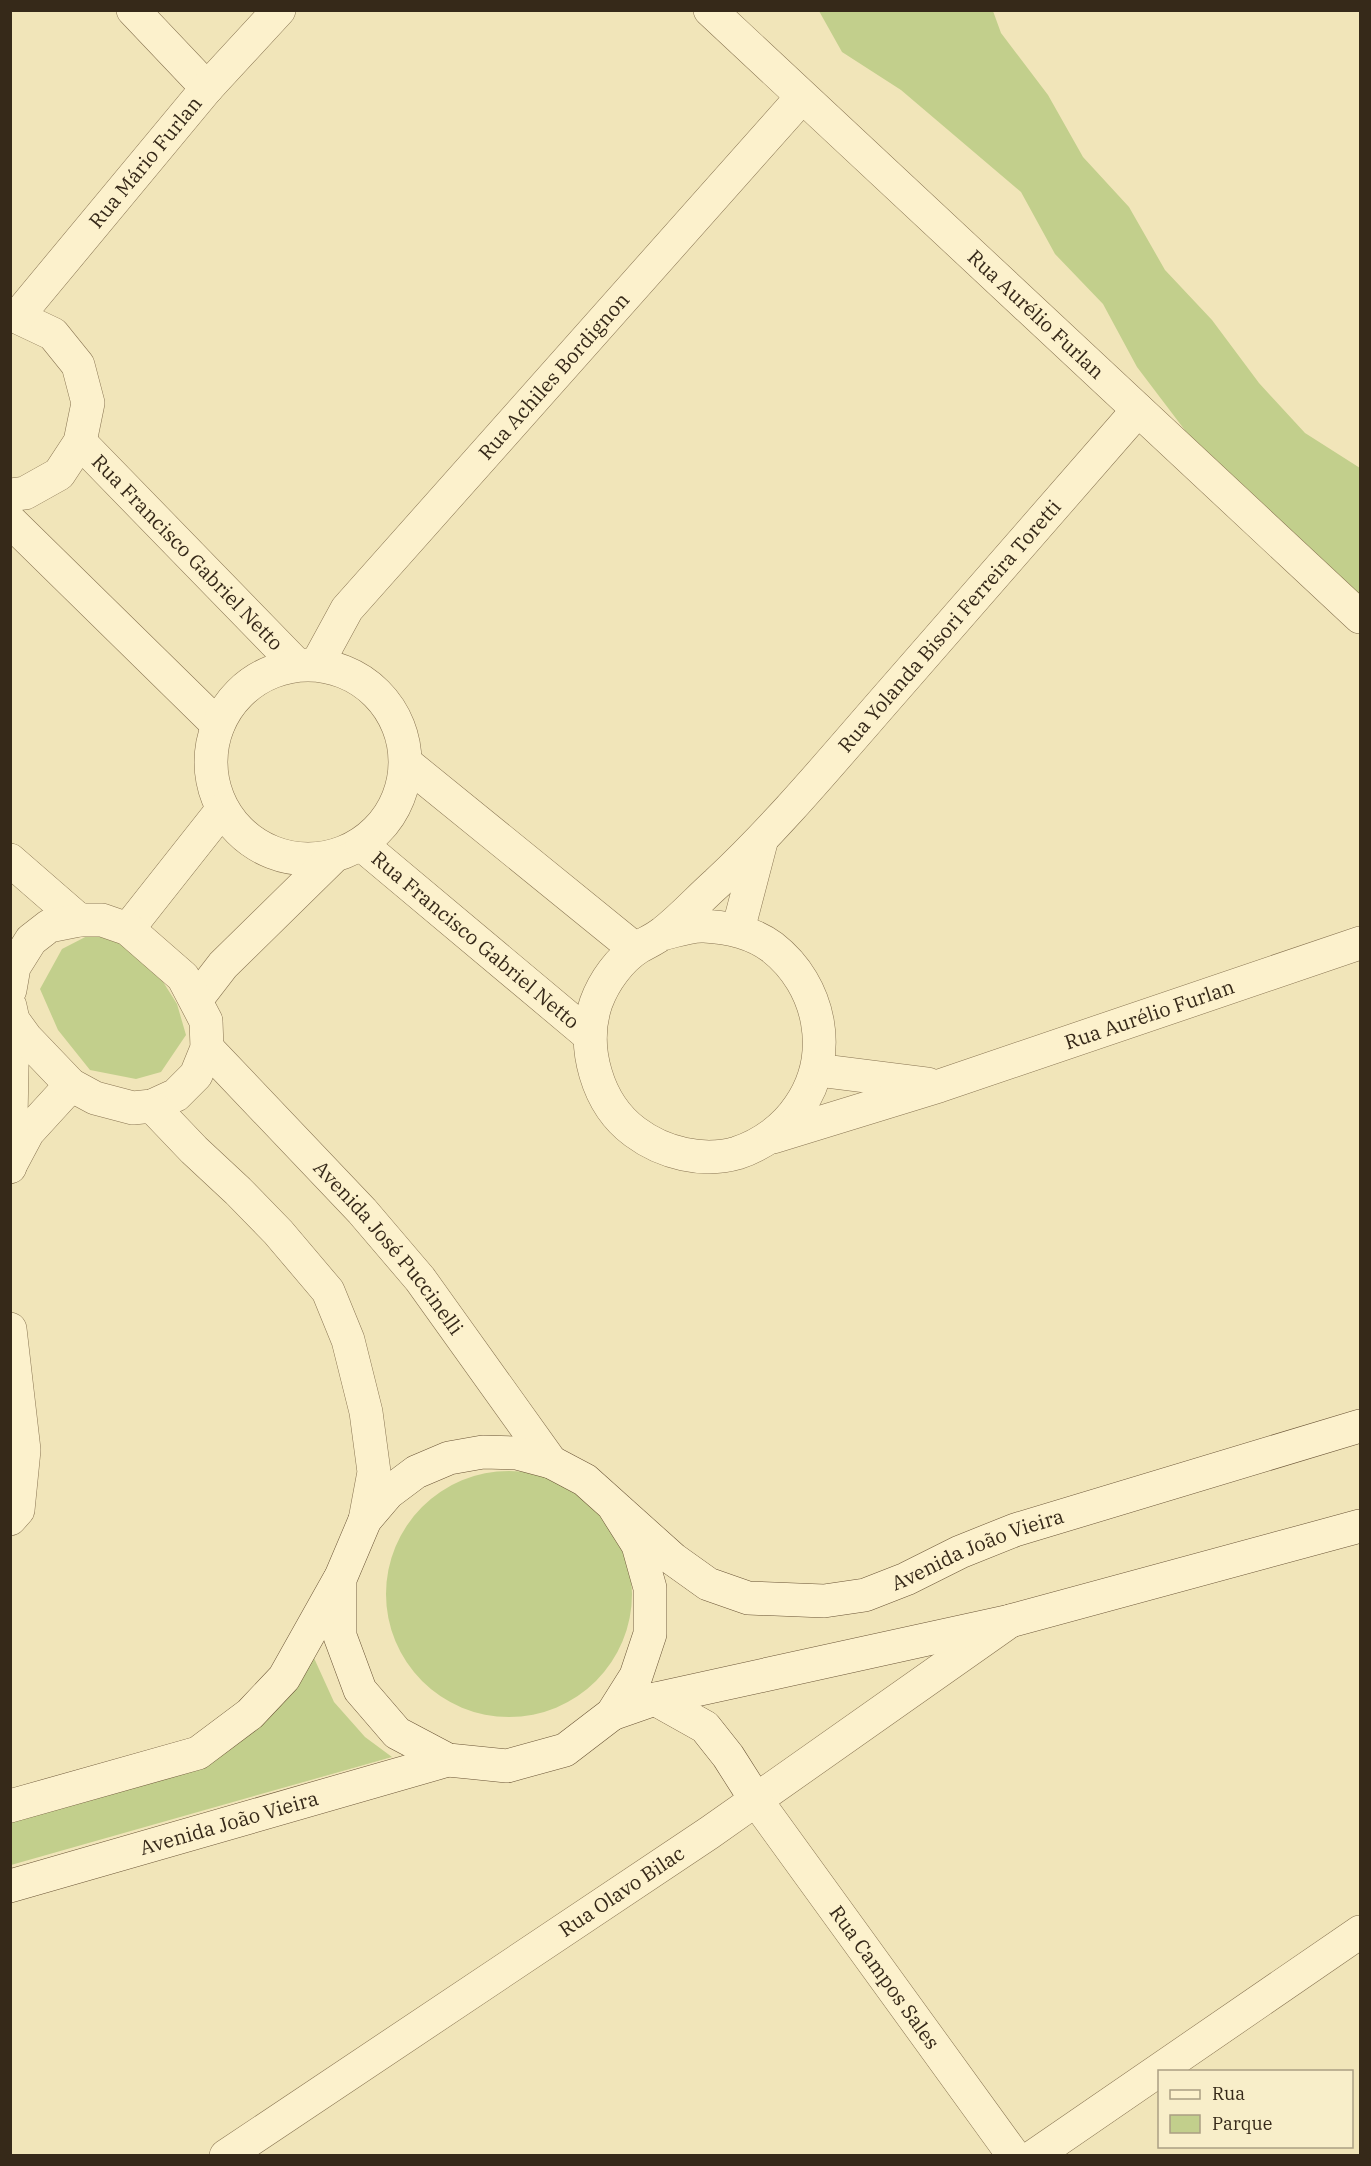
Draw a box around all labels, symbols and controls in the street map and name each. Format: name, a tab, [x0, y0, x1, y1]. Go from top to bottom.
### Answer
street label: Rua Mário Furlan	[82, 90, 208, 234]
street label: Rua Aurélio Furlan	[962, 243, 1111, 385]
street label: Rua Achiles Bordignon	[472, 286, 635, 465]
street label: Rua Francisco Gabriel Netto	[86, 448, 289, 656]
street label: Rua Yolanda Bisori Ferreira Toretti	[832, 494, 1067, 758]
street label: Rua Francisco Gabriel Netto	[366, 845, 586, 1035]
street label: Rua Aurélio Furlan	[1061, 973, 1238, 1055]
street label: Avenida José Puccinelli	[308, 1154, 470, 1340]
street label: Avenida João Vieira	[887, 1502, 1067, 1596]
street label: Avenida João Vieira	[137, 1784, 321, 1861]
street label: Rua Olavo Bilac	[553, 1839, 689, 1943]
street label: Rua Campos Sales	[824, 1900, 946, 2054]
legend	[1158, 2070, 1353, 2148]
text: Rua	[1212, 2082, 1245, 2105]
text: Parque	[1212, 2112, 1272, 2135]

